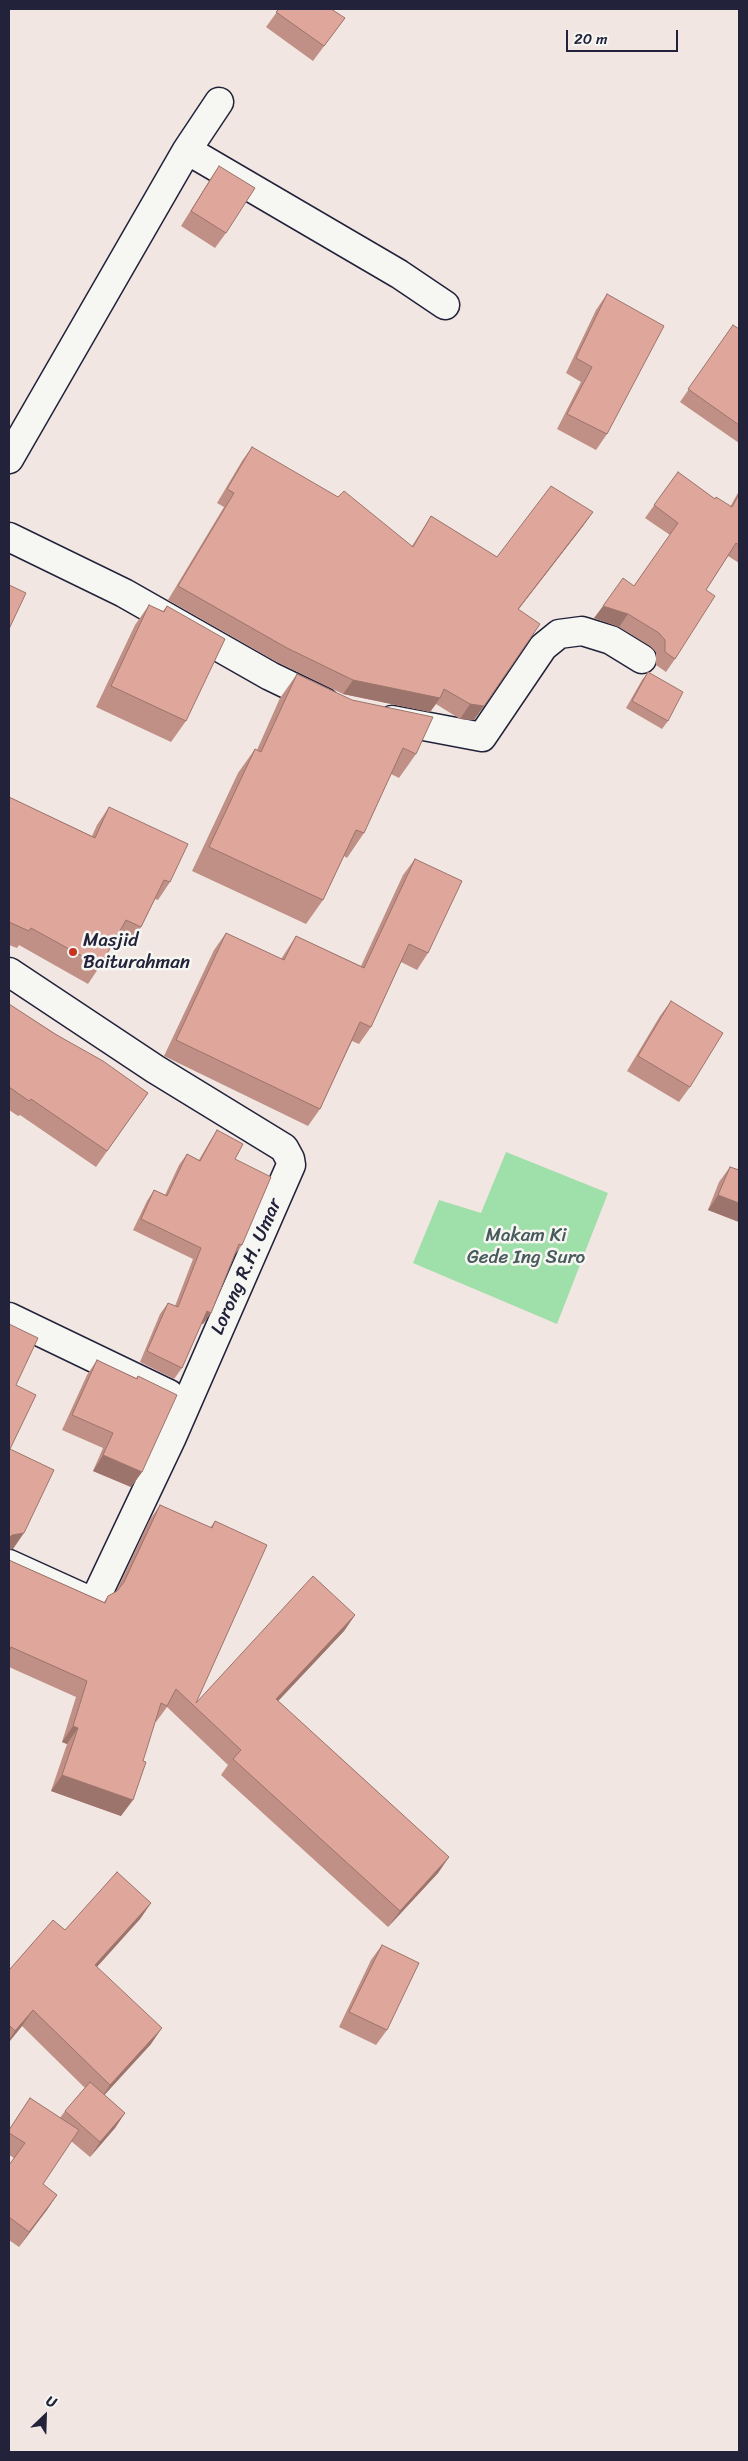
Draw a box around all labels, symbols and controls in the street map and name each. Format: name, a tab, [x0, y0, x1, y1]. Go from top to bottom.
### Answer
scale bar	[568, 20, 680, 52]
text: 20 m	[574, 26, 608, 52]
place label: Masjid Baiturahman	[83, 930, 190, 974]
marker: Masjid Baiturahman	[67, 946, 79, 958]
street label: Lorong R.H. Umar	[207, 1195, 287, 1339]
park label: Makam Ki Gede Ing Suro	[467, 1225, 585, 1269]
text: U	[42, 2389, 61, 2415]
north arrow	[20, 2391, 70, 2441]

